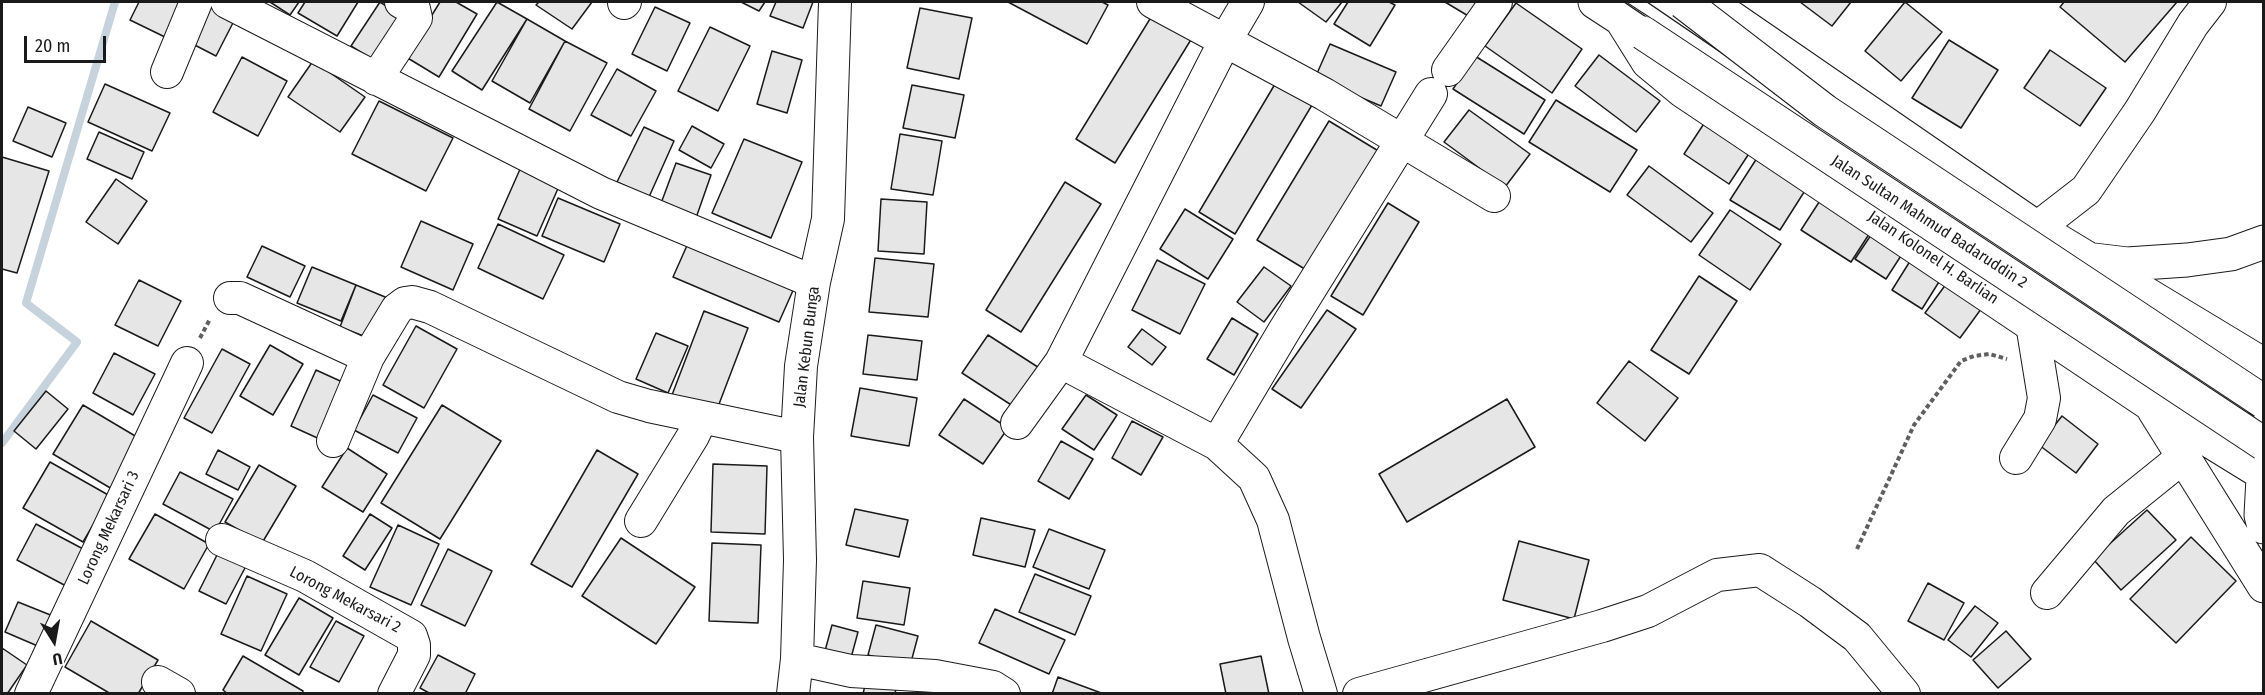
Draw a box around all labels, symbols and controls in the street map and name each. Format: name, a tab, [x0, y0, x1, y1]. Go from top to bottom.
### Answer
scale bar	[27, 24, 110, 62]
text: 20 m	[35, 35, 70, 57]
street label: Jalan Sultan Mahmud Badaruddin 2	[1827, 151, 2031, 293]
street label: Jalan Kolonel H. Barlian	[1864, 207, 2002, 309]
street label: Jalan Kebun Bunga	[790, 285, 824, 409]
street label: Lorong Mekarsari 3	[74, 468, 144, 588]
street label: Lorong Mekarsari 2	[286, 563, 404, 637]
north arrow	[24, 611, 84, 671]
text: U	[51, 649, 64, 669]

